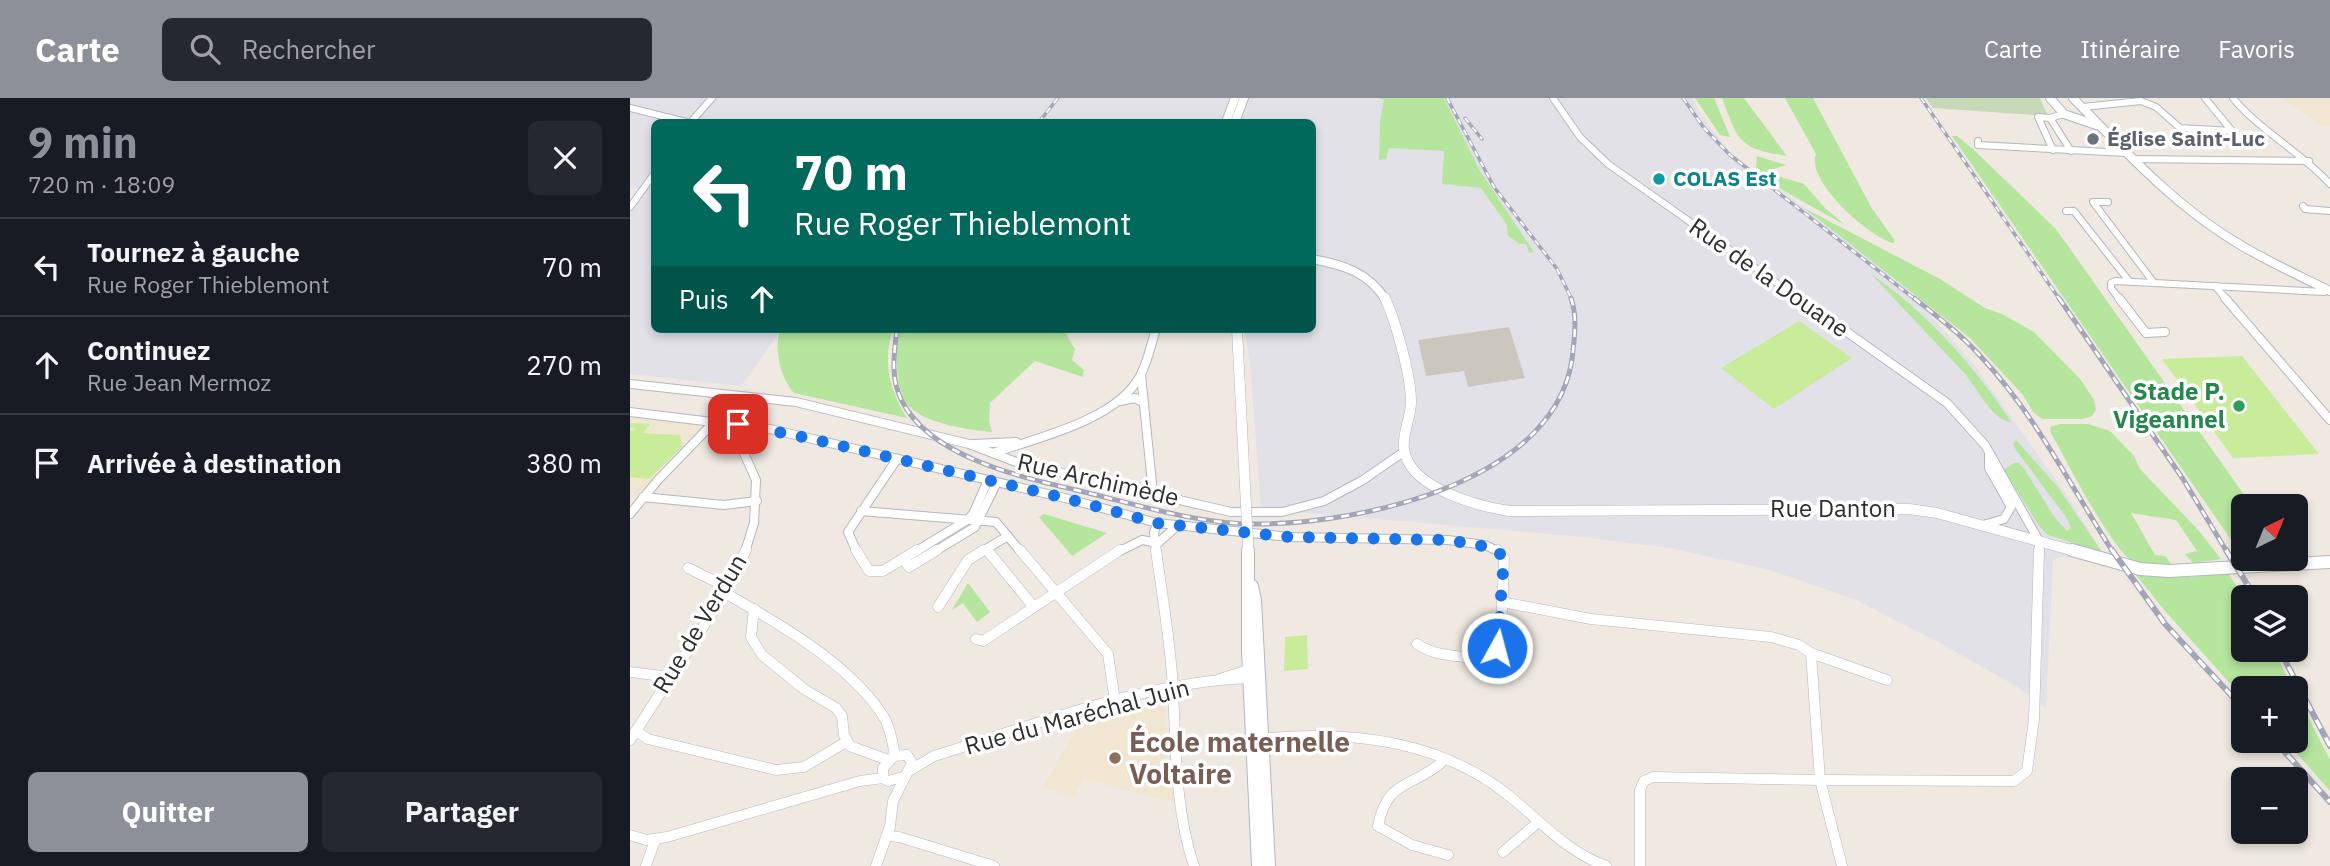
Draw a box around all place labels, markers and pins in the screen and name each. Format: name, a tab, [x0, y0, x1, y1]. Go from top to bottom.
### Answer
place label: Église Saint-Luc	[2107, 124, 2265, 152]
marker: Église Saint-Luc	[2085, 131, 2101, 147]
place label: COLAS Est	[1673, 164, 1777, 192]
marker: COLAS Est	[1651, 171, 1667, 187]
place label: Stade P. Vigeannel	[2113, 375, 2225, 435]
pin	[708, 394, 768, 454]
marker: Stade P. Vigeannel	[2231, 398, 2247, 414]
place label: École maternelle Voltaire	[1129, 723, 1350, 792]
marker: École maternelle Voltaire	[1107, 750, 1123, 766]

